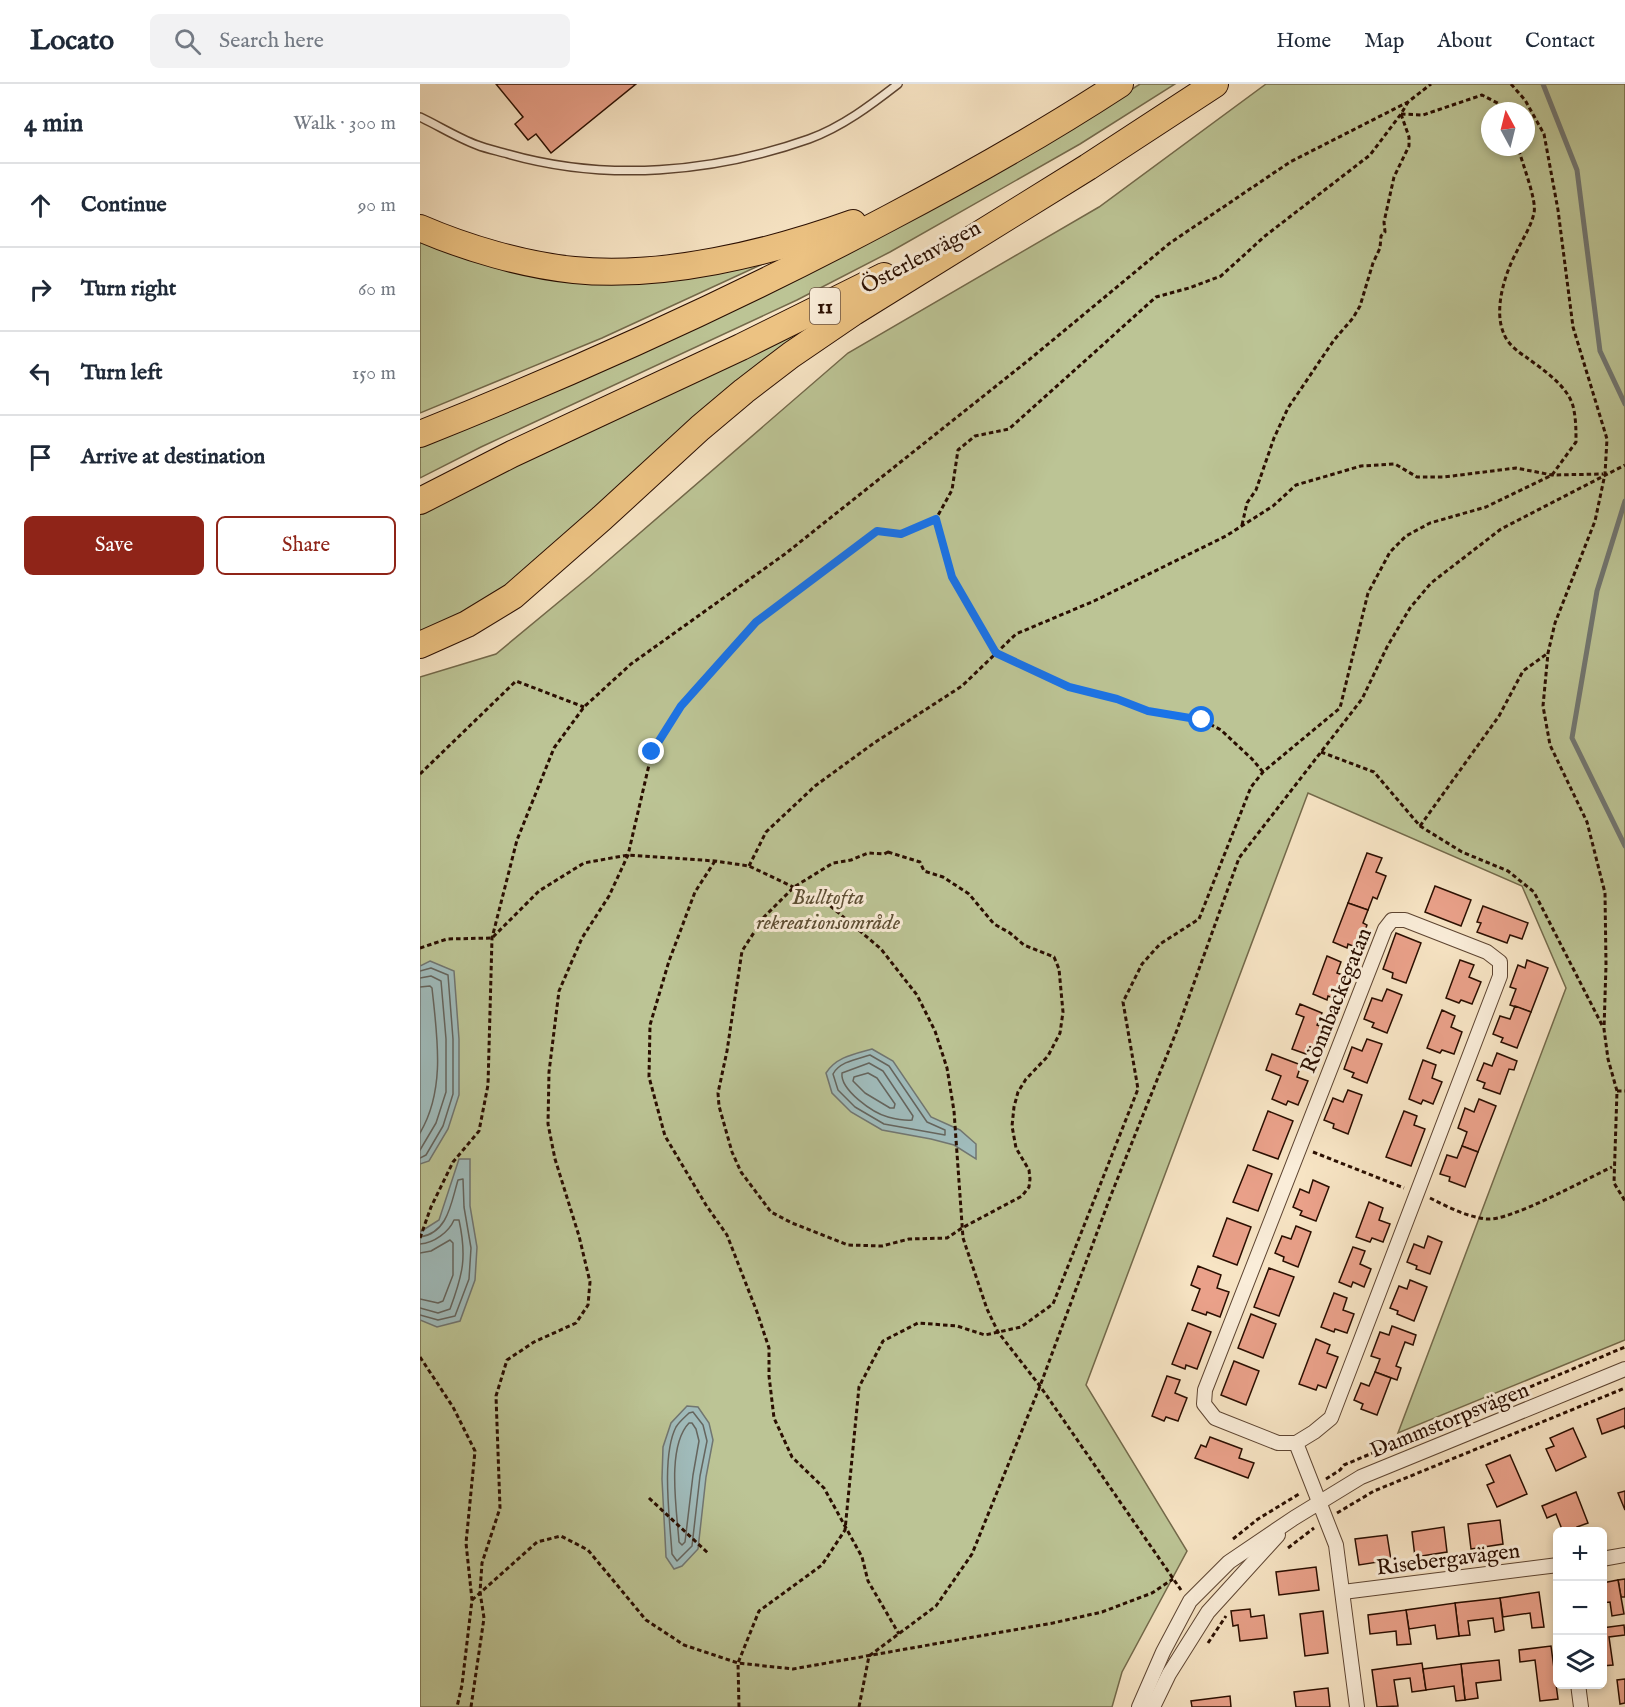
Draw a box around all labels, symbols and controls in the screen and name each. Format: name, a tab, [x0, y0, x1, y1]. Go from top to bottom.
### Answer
search box	[150, 14, 570, 68]
text: Locato	[30, 24, 114, 59]
icon: search	[171, 25, 204, 58]
text: Search here	[219, 27, 324, 55]
text: Home	[1276, 28, 1331, 55]
text: Map	[1364, 28, 1404, 55]
text: About	[1437, 28, 1492, 55]
text: Contact	[1525, 28, 1595, 55]
north arrow	[1481, 102, 1535, 156]
text: 4 min	[24, 107, 83, 140]
text: Walk · 300 m	[293, 111, 396, 136]
icon: ahead	[24, 189, 57, 222]
text: Continue	[81, 191, 167, 219]
text: 90 m	[358, 193, 396, 218]
street label: Österlenvägen	[856, 214, 986, 301]
icon: right	[24, 273, 57, 306]
text: Turn right	[81, 275, 176, 303]
text: 60 m	[358, 277, 396, 302]
road number: 11	[810, 288, 840, 324]
icon: left	[24, 357, 57, 390]
text: Turn left	[81, 359, 163, 387]
text: 150 m	[352, 361, 396, 386]
icon: arrive	[24, 441, 57, 474]
text: Arrive at destination	[81, 443, 265, 471]
button: Save	[24, 516, 204, 575]
button: Share	[216, 516, 396, 575]
route start	[1188, 706, 1214, 732]
route end	[638, 738, 664, 764]
park label: Bulltofta rekreationsområde	[756, 884, 901, 937]
street label: Rönnbackegatan	[1295, 924, 1379, 1078]
street label: Dammstorpsvägen	[1366, 1376, 1534, 1465]
map controls	[1553, 1527, 1607, 1689]
button: +	[1553, 1527, 1607, 1581]
street label: Risebergavägen	[1375, 1537, 1522, 1583]
button: −	[1553, 1581, 1607, 1635]
button: layers	[1553, 1635, 1607, 1689]

